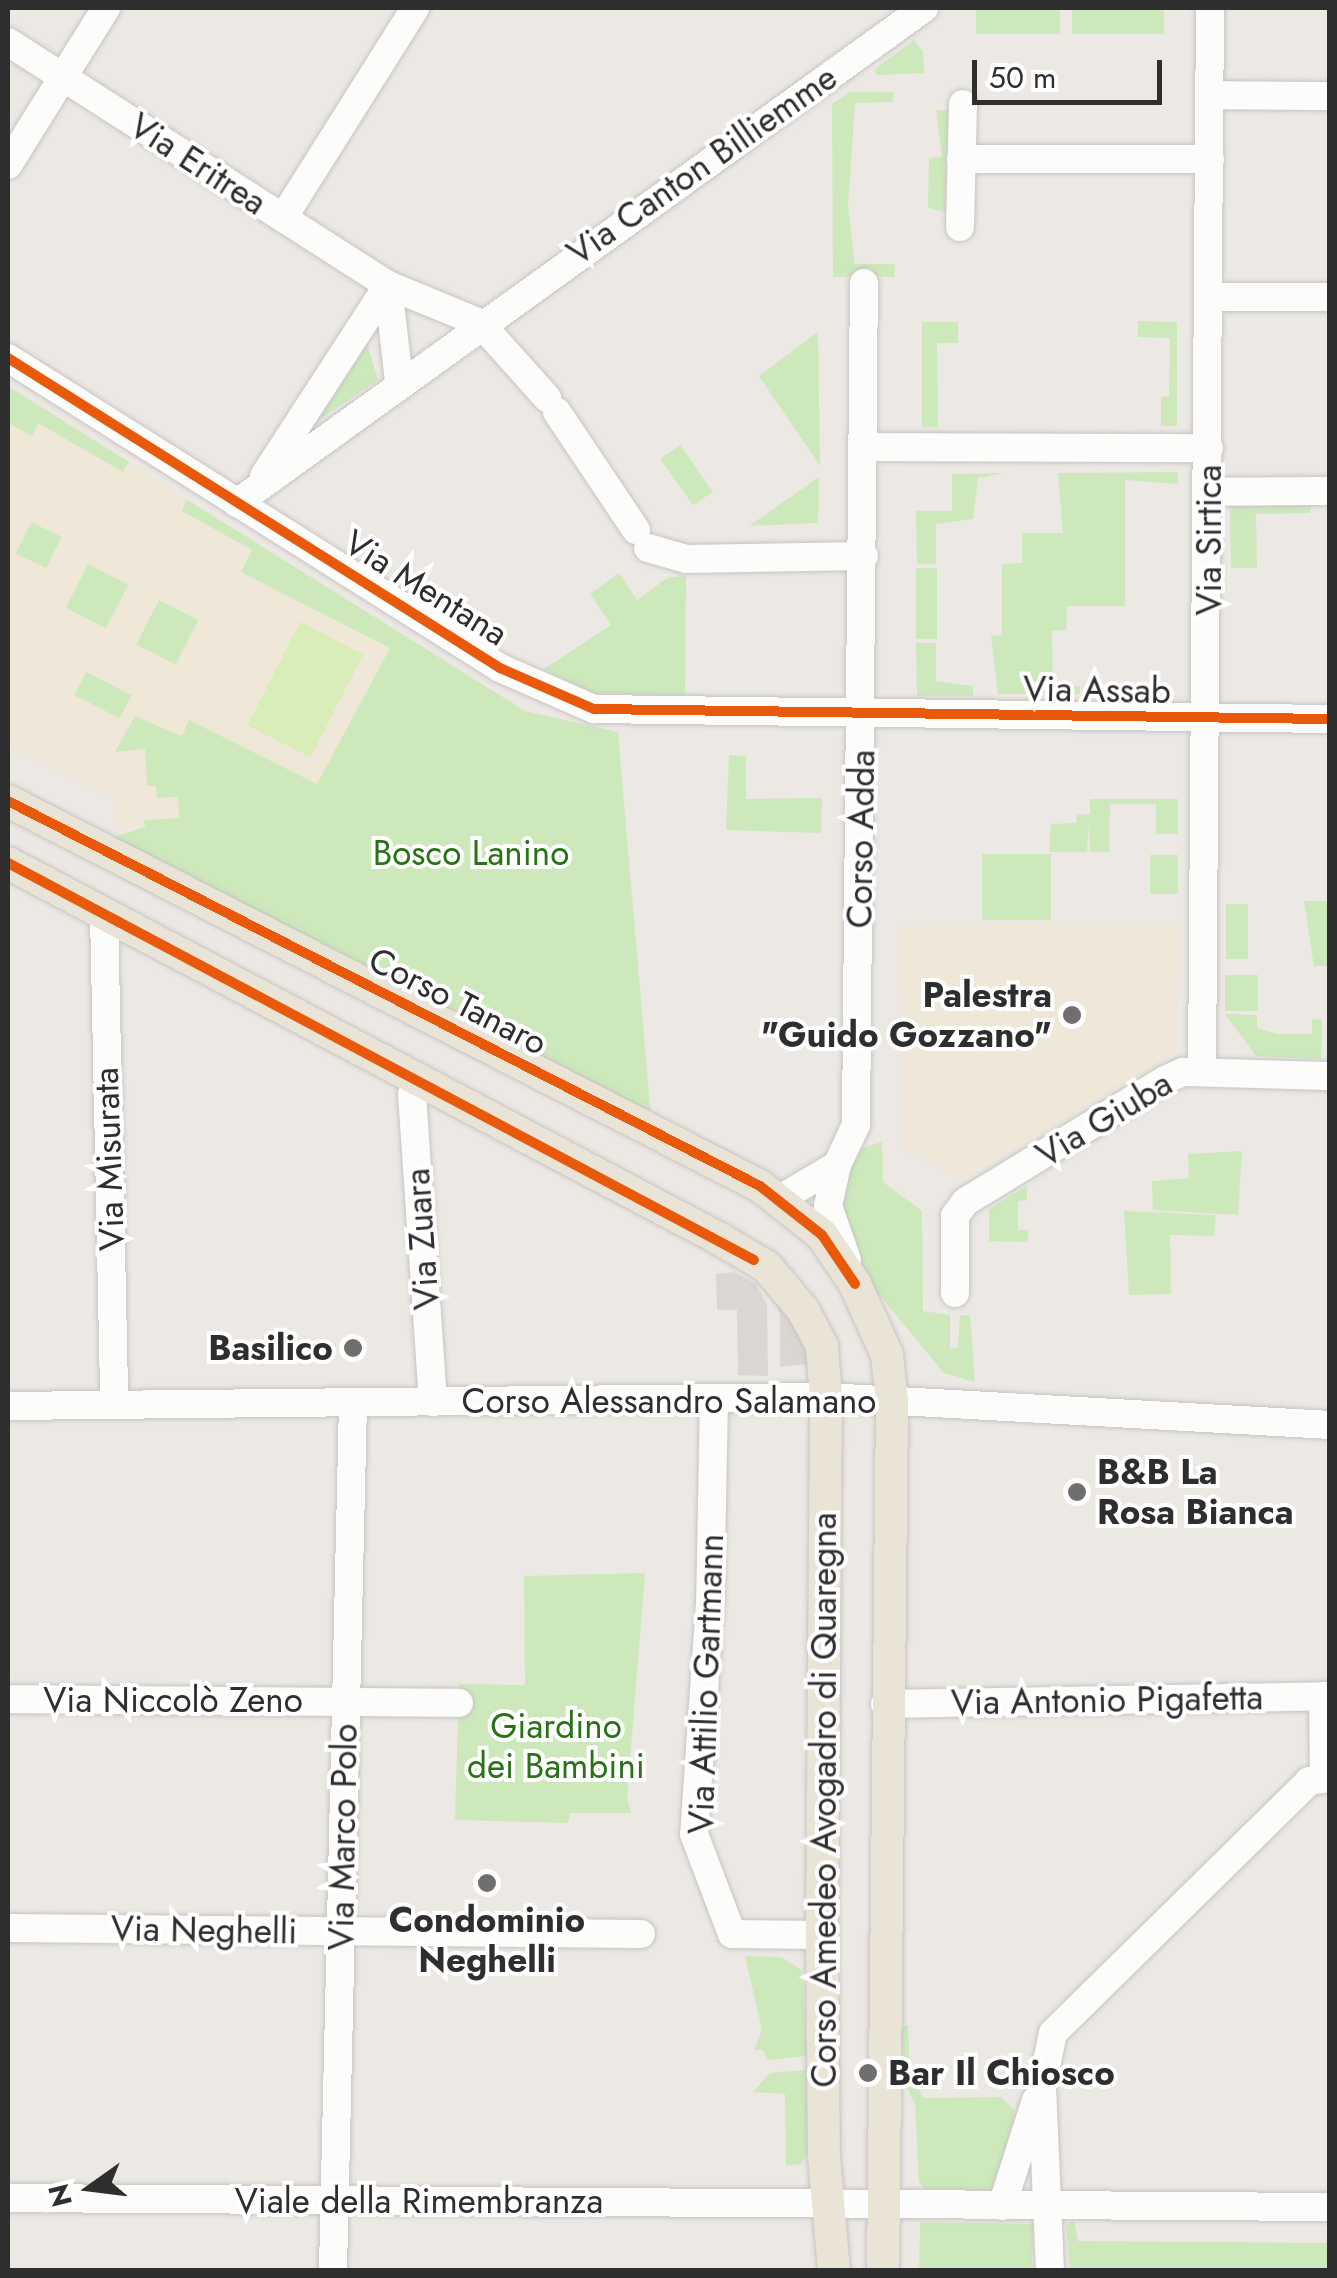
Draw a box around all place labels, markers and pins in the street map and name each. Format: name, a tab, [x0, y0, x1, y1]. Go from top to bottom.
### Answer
place label: Palestra "Guido Gozzano"	[761, 974, 1052, 1056]
marker: Palestra "Guido Gozzano"	[1061, 1004, 1083, 1026]
place label: Basilico	[208, 1327, 333, 1369]
marker: Basilico	[342, 1337, 364, 1359]
place label: B&B La Rosa Bianca	[1097, 1451, 1294, 1533]
marker: B&B La Rosa Bianca	[1066, 1481, 1088, 1503]
marker: Condominio Neghelli	[476, 1872, 498, 1894]
place label: Condominio Neghelli	[389, 1899, 585, 1981]
place label: Bar Il Chiosco	[888, 2052, 1115, 2094]
marker: Bar Il Chiosco	[857, 2062, 879, 2084]

